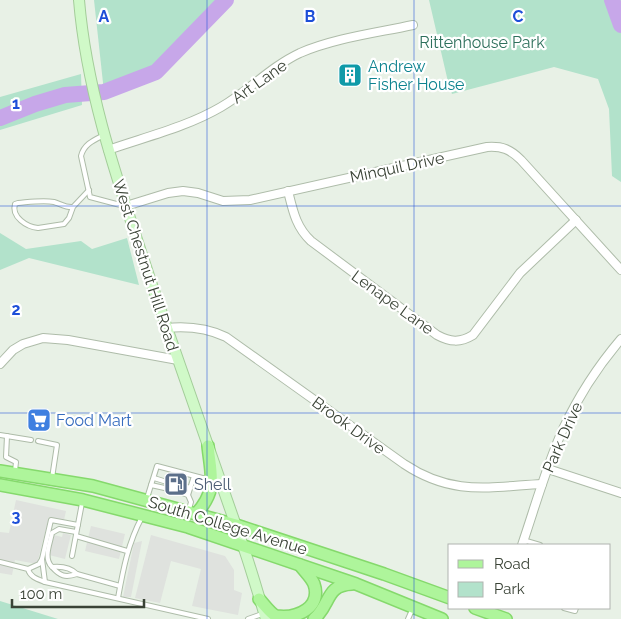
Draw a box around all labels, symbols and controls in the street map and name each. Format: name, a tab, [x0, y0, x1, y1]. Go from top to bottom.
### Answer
text: A	[99, 7, 110, 26]
text: B	[305, 7, 316, 26]
text: C	[513, 7, 524, 26]
park label: Rittenhouse Park	[419, 33, 545, 52]
street label: Art Lane	[228, 56, 290, 107]
place label: Andrew Fisher House	[368, 57, 465, 94]
building icon: Andrew Fisher House	[337, 62, 363, 88]
text: 1	[12, 94, 20, 113]
street label: Minquil Drive	[348, 148, 446, 187]
street label: West Chestnut Hill Road	[109, 177, 182, 353]
street label: Lenape Lane	[348, 266, 437, 339]
text: 2	[11, 300, 21, 319]
street label: Brook Drive	[308, 393, 389, 458]
street label: Park Drive	[539, 399, 586, 475]
supermarket icon: Food Mart	[26, 407, 52, 433]
place label: Food Mart	[56, 411, 132, 430]
fuel station icon: Shell	[163, 471, 189, 497]
place label: Shell	[194, 475, 232, 494]
street label: South College Avenue	[146, 492, 310, 559]
text: 3	[12, 507, 21, 526]
legend	[448, 544, 611, 609]
text: Road	[494, 555, 530, 573]
scale bar	[12, 576, 145, 608]
text: Park	[494, 580, 525, 598]
text: 100 m	[20, 585, 62, 603]

